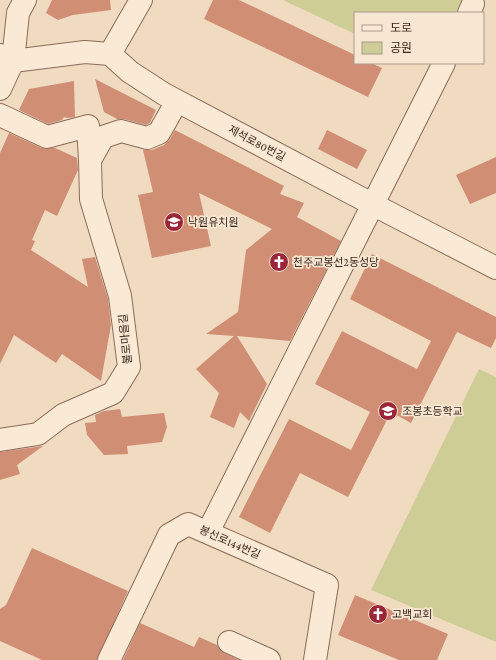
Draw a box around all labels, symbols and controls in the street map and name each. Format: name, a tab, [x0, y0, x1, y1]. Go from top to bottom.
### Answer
legend	[354, 12, 484, 64]
text: 도로	[390, 21, 412, 35]
text: 공원	[390, 41, 412, 55]
street label: 제석로80번길	[226, 123, 288, 163]
school or university icon: 낙원유치원	[163, 211, 185, 233]
place label: 낙원유치원	[188, 216, 239, 228]
church icon: 천주교봉선2동성당	[268, 251, 290, 273]
place label: 천주교봉선2동성당	[293, 256, 379, 268]
street label: 불로마을길	[116, 313, 134, 365]
school or university icon: 조봉초등학교	[377, 400, 399, 422]
place label: 조봉초등학교	[402, 405, 463, 417]
street label: 봉선로144번길	[198, 523, 262, 561]
church icon: 고백교회	[367, 603, 389, 625]
place label: 고백교회	[392, 608, 432, 620]

